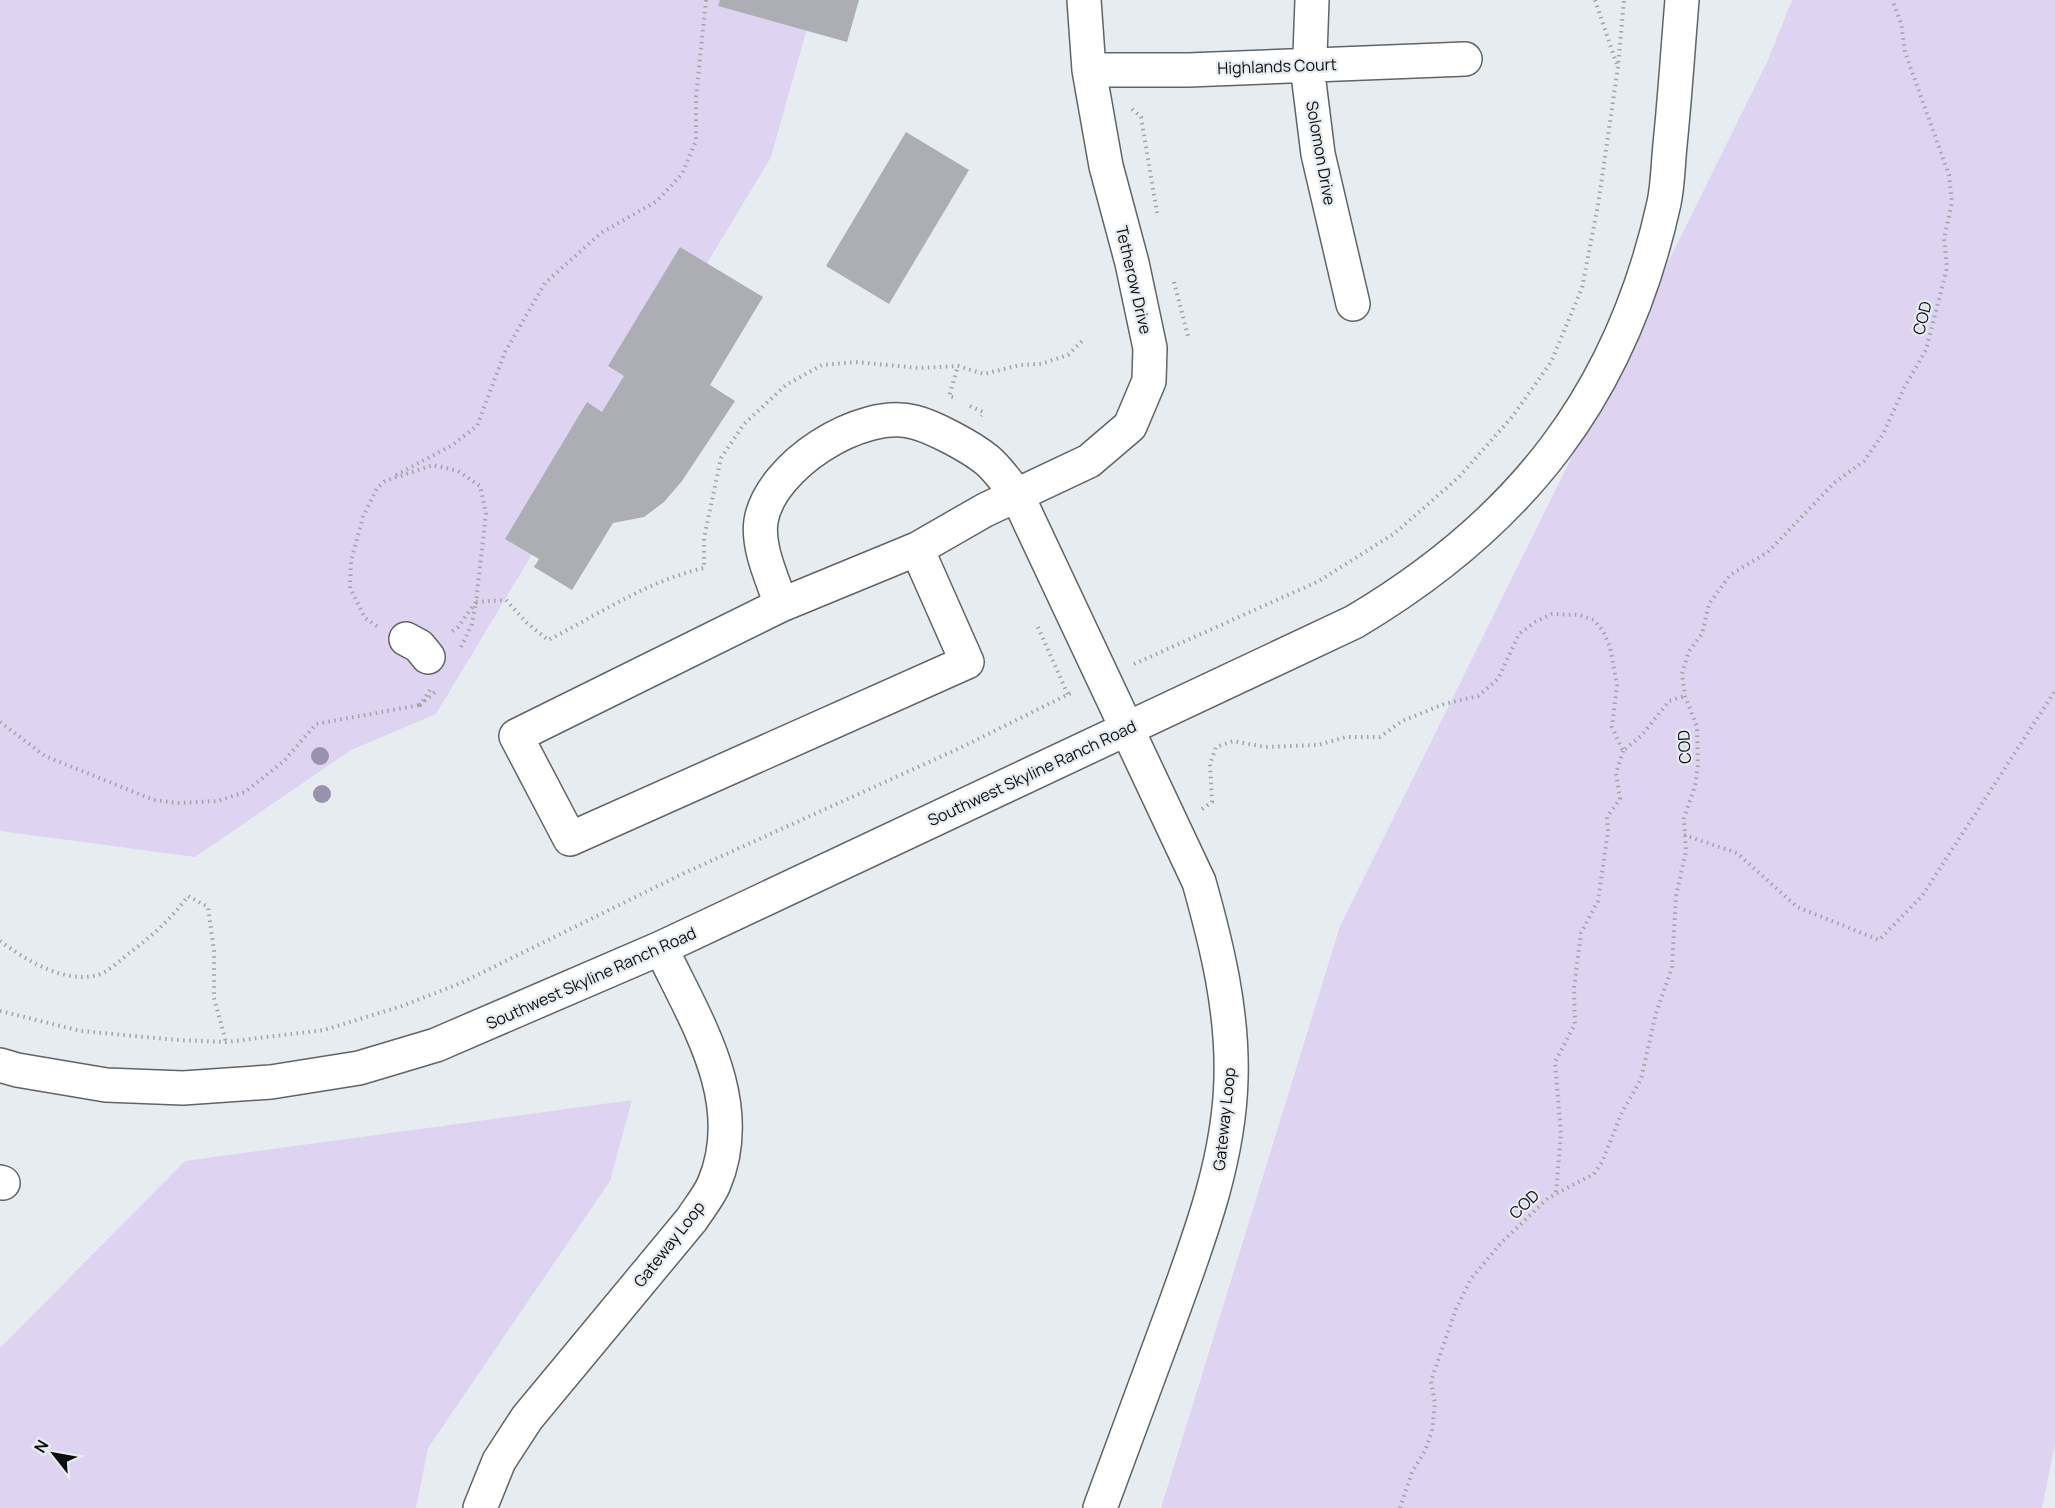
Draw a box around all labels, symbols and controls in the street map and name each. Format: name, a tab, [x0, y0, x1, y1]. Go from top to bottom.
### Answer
street label: Highlands Court	[1217, 53, 1337, 79]
street label: Solomon Drive	[1301, 99, 1341, 207]
street label: Tetherow Drive	[1111, 224, 1157, 336]
street label: COD	[1907, 299, 1937, 337]
street label: Southwest Skyline Ranch Road	[924, 715, 1140, 831]
street label: COD	[1672, 729, 1696, 764]
street label: Southwest Skyline Ranch Road	[483, 922, 699, 1034]
street label: Gateway Loop	[1208, 1066, 1240, 1172]
street label: COD	[1504, 1184, 1544, 1224]
street label: Gateway Loop	[628, 1196, 710, 1292]
north arrow	[24, 1424, 84, 1484]
text: N	[29, 1436, 54, 1457]

